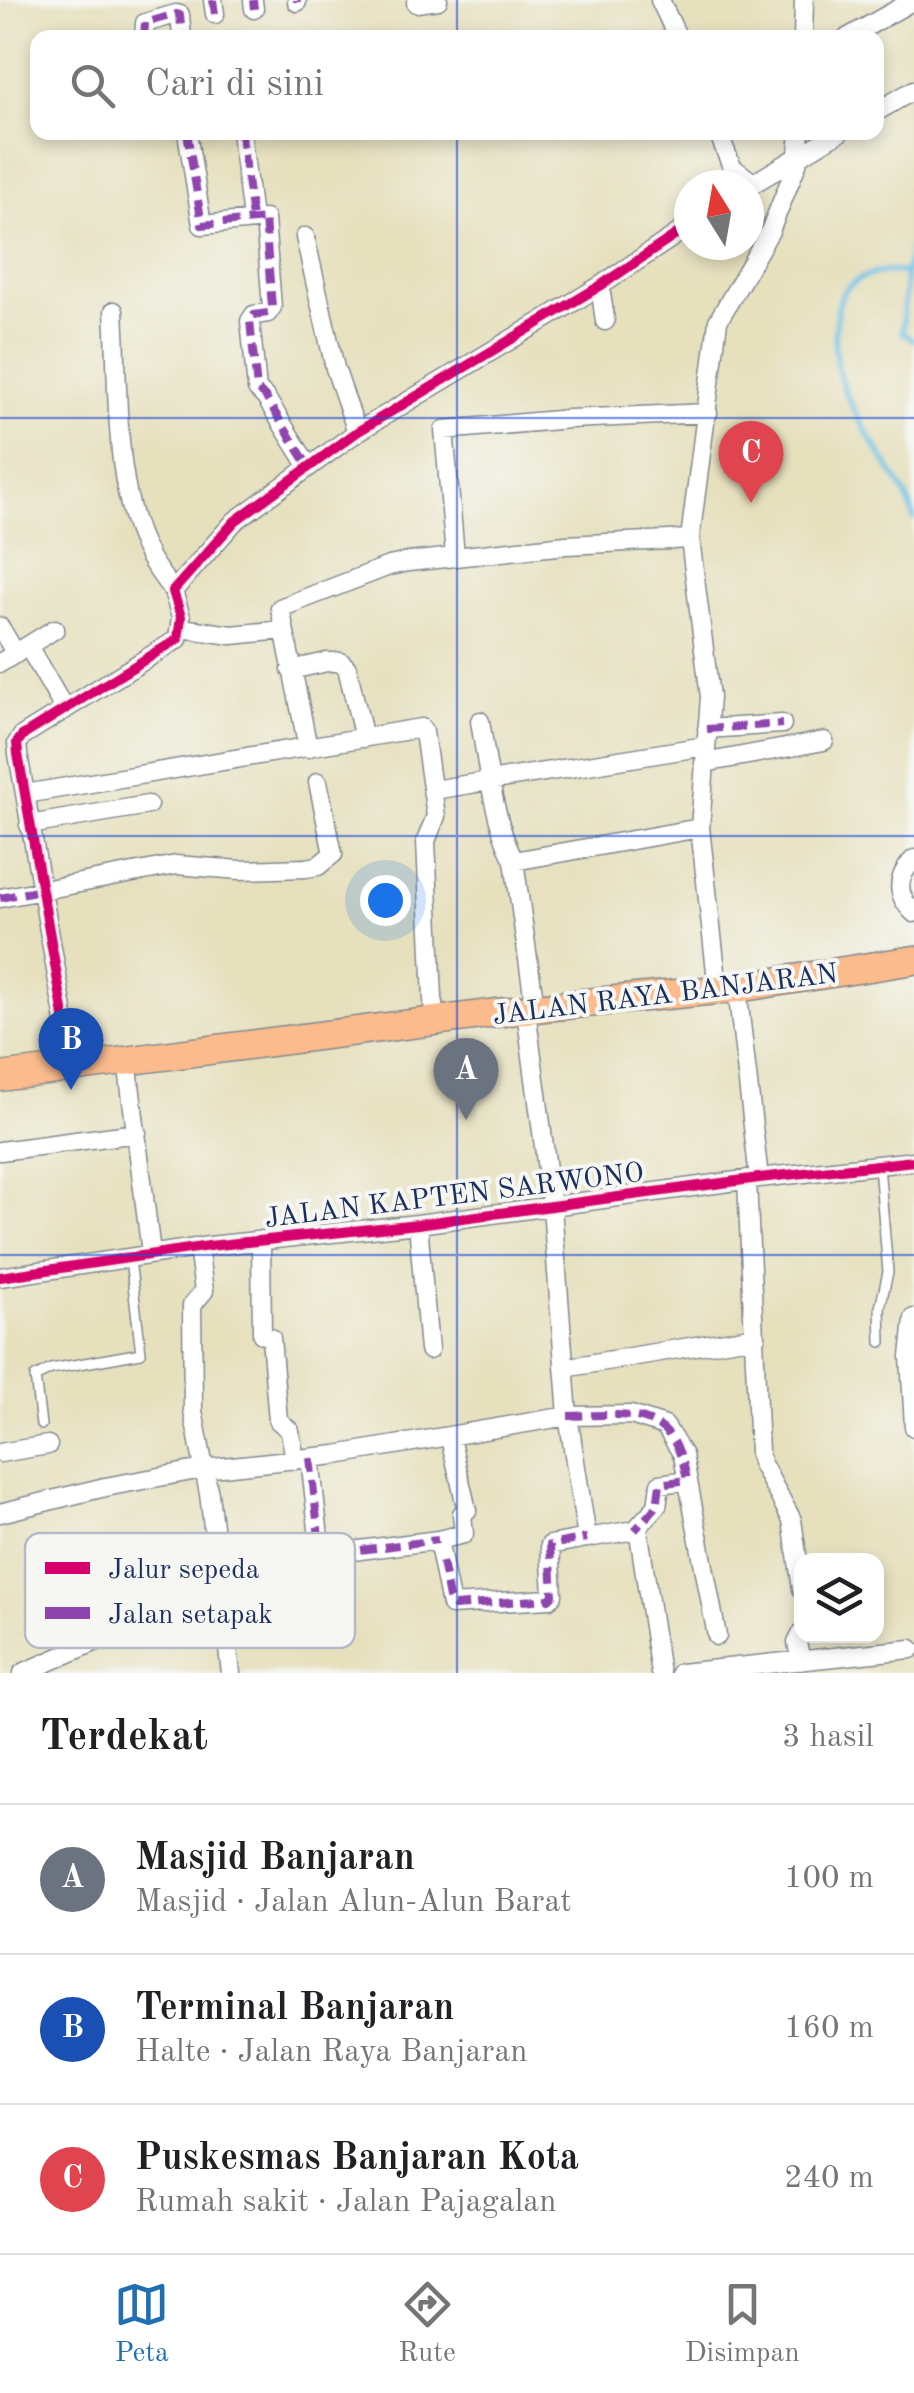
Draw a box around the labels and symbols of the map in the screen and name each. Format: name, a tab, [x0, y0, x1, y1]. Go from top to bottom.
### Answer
north arrow	[674, 170, 764, 260]
pin: C	[718, 420, 784, 503]
your location	[360, 875, 411, 926]
street label: JALAN RAYA BANJARAN	[491, 961, 840, 1031]
pin: B	[38, 1008, 104, 1090]
pin: A	[434, 1038, 498, 1120]
street label: JALAN KAPTEN SARWONO	[263, 1160, 645, 1234]
legend	[25, 1533, 355, 1648]
text: Jalur sepeda	[108, 1557, 260, 1585]
text: Jalan setapak	[108, 1602, 273, 1630]

